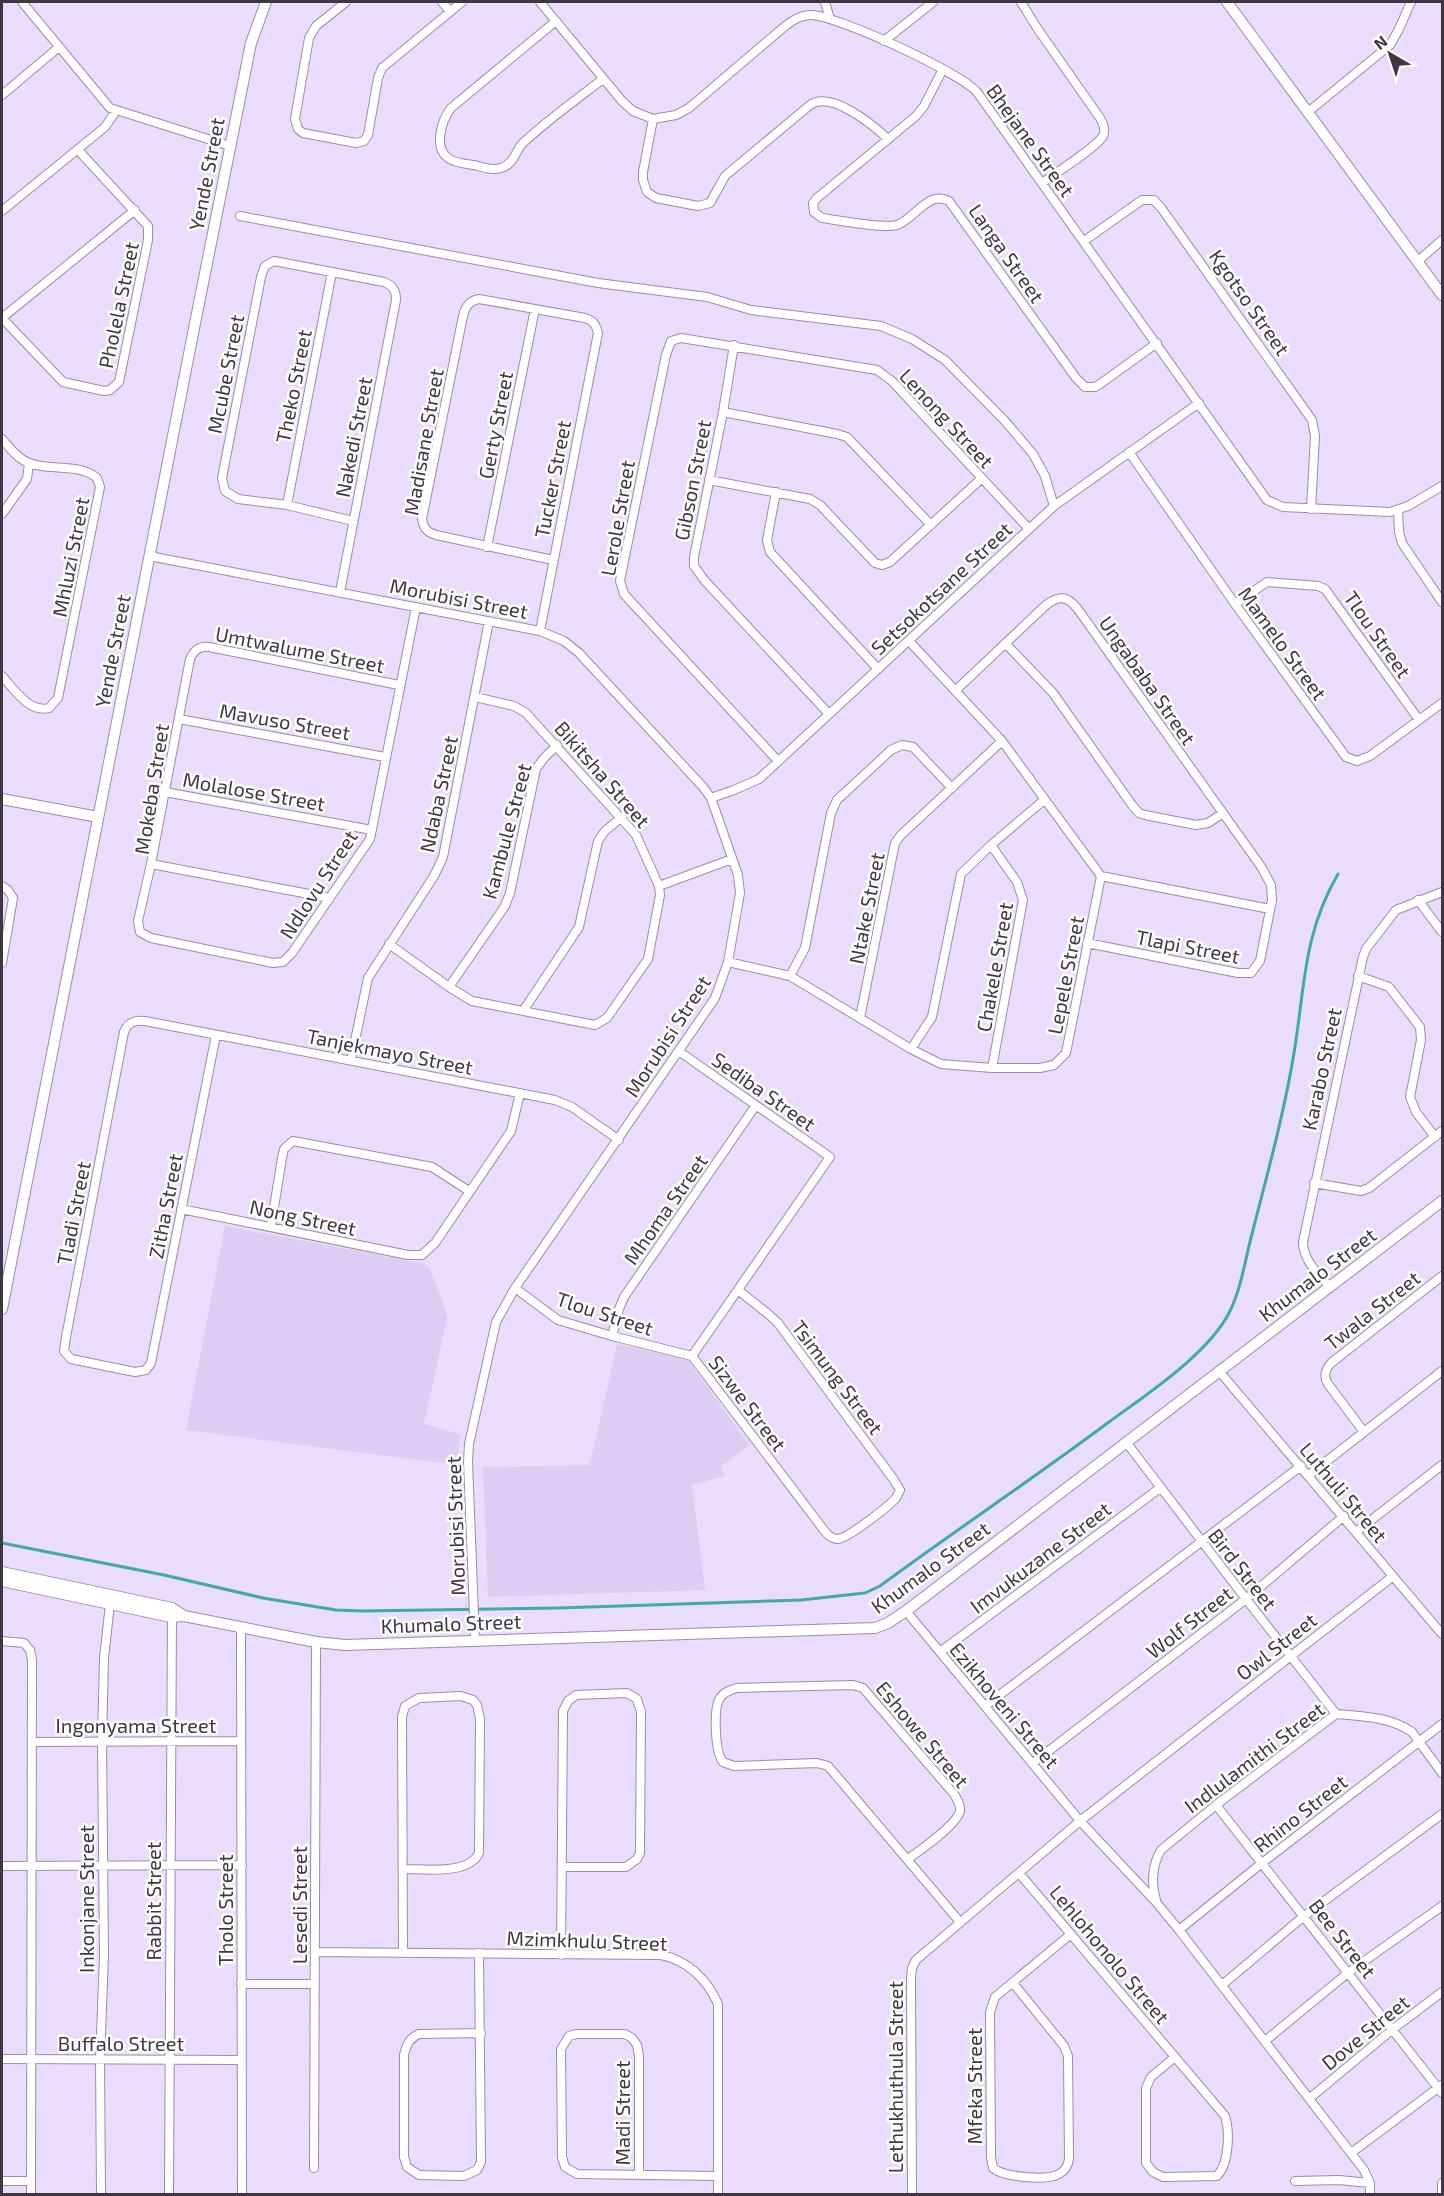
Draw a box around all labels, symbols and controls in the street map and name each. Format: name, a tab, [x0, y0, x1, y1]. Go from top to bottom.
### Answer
north arrow	[1360, 24, 1420, 84]
text: N	[1370, 31, 1391, 53]
street label: Bhejane Street	[982, 79, 1080, 201]
street label: Yende Street	[183, 115, 229, 233]
street label: Langa Street	[964, 199, 1050, 307]
street label: Pholela Street	[93, 239, 143, 370]
street label: Kgotso Street	[1205, 245, 1295, 360]
street label: Mcube Street	[202, 312, 248, 436]
street label: Theko Street	[270, 327, 316, 445]
street label: Lenong Street	[895, 363, 999, 473]
street label: Madisane Street	[398, 366, 448, 517]
street label: Gerty Street	[473, 369, 517, 481]
street label: Nakedi Street	[330, 374, 377, 499]
street label: Gibson Street	[669, 417, 716, 542]
street label: Tucker Street	[529, 418, 575, 540]
street label: Lerole Street	[595, 458, 639, 578]
street label: Mhluzi Street	[47, 495, 93, 619]
street label: Setsokotsane Street	[866, 516, 1017, 659]
street label: Morubisi Street	[388, 573, 530, 623]
street label: Mamelo Street	[1234, 582, 1332, 705]
street label: Tlou Street	[1339, 586, 1417, 682]
street label: Yende Street	[89, 592, 135, 710]
street label: Ungababa Street	[1095, 611, 1202, 749]
street label: Umtwalume Street	[214, 621, 387, 677]
street label: Mavuso Street	[218, 698, 352, 744]
street label: Bikitsha Street	[550, 716, 656, 832]
street label: Mokeba Street	[129, 722, 173, 856]
street label: Ndaba Street	[414, 733, 462, 855]
street label: Kambule Street	[476, 760, 536, 902]
street label: Molalose Street	[181, 767, 327, 815]
street label: Ndlovu Street	[274, 825, 362, 943]
street label: Ntake Street	[843, 850, 889, 966]
street label: Chakele Street	[971, 900, 1017, 1034]
street label: Lepele Street	[1042, 913, 1088, 1036]
street label: Tlapi Street	[1134, 924, 1242, 968]
street label: Morubisi Street	[619, 971, 715, 1101]
street label: Karabo Street	[1296, 1005, 1346, 1132]
street label: Tanjekmayo Street	[305, 1023, 475, 1079]
street label: Sediba Street	[708, 1047, 821, 1136]
street label: Mhoma Street	[618, 1149, 712, 1269]
street label: Zitha Street	[143, 1151, 187, 1261]
street label: Tladi Street	[51, 1159, 95, 1267]
street label: Nong Street	[248, 1194, 359, 1240]
street label: Khumalo Street	[1254, 1222, 1381, 1326]
street label: Twala Street	[1319, 1265, 1425, 1355]
street label: Tlou Street	[554, 1286, 657, 1340]
street label: Tsimung Street	[787, 1315, 889, 1439]
street label: Sizwe Street	[704, 1350, 792, 1456]
street label: Luthuli Street	[1295, 1437, 1393, 1547]
street label: Morubisi Street	[441, 1455, 469, 1596]
street label: Imvukuzane Street	[965, 1496, 1115, 1618]
street label: Khumalo Street	[866, 1516, 994, 1618]
street label: Bird Street	[1204, 1524, 1282, 1615]
street label: Wolf Street	[1141, 1581, 1237, 1663]
street label: Owl Street	[1231, 1607, 1321, 1685]
street label: Khumalo Street	[380, 1609, 522, 1637]
street label: Ezikhoveni Street	[945, 1637, 1065, 1773]
street label: Eshowe Street	[872, 1676, 975, 1792]
street label: Indlulamithi Street	[1179, 1696, 1329, 1818]
street label: Ingonyama Street	[56, 1713, 217, 1737]
street label: Rhino Street	[1248, 1769, 1352, 1857]
street label: Inkonjane Street	[74, 1825, 98, 1973]
street label: Rabbit Street	[141, 1841, 165, 1960]
street label: Lesedi Street	[287, 1845, 311, 1964]
street label: Tholo Street	[213, 1854, 237, 1966]
street label: Lehlohonolo Street	[1045, 1880, 1175, 2028]
street label: Bee Street	[1305, 1894, 1382, 1983]
street label: Mzimkhulu Street	[506, 1925, 668, 1955]
street label: Lethukhuthula Street	[883, 1980, 907, 2173]
street label: Dove Street	[1316, 1989, 1414, 2075]
street label: Mfeka Street	[962, 2027, 986, 2144]
street label: Buffalo Street	[58, 2031, 185, 2055]
street label: Madi Street	[610, 2060, 634, 2165]

